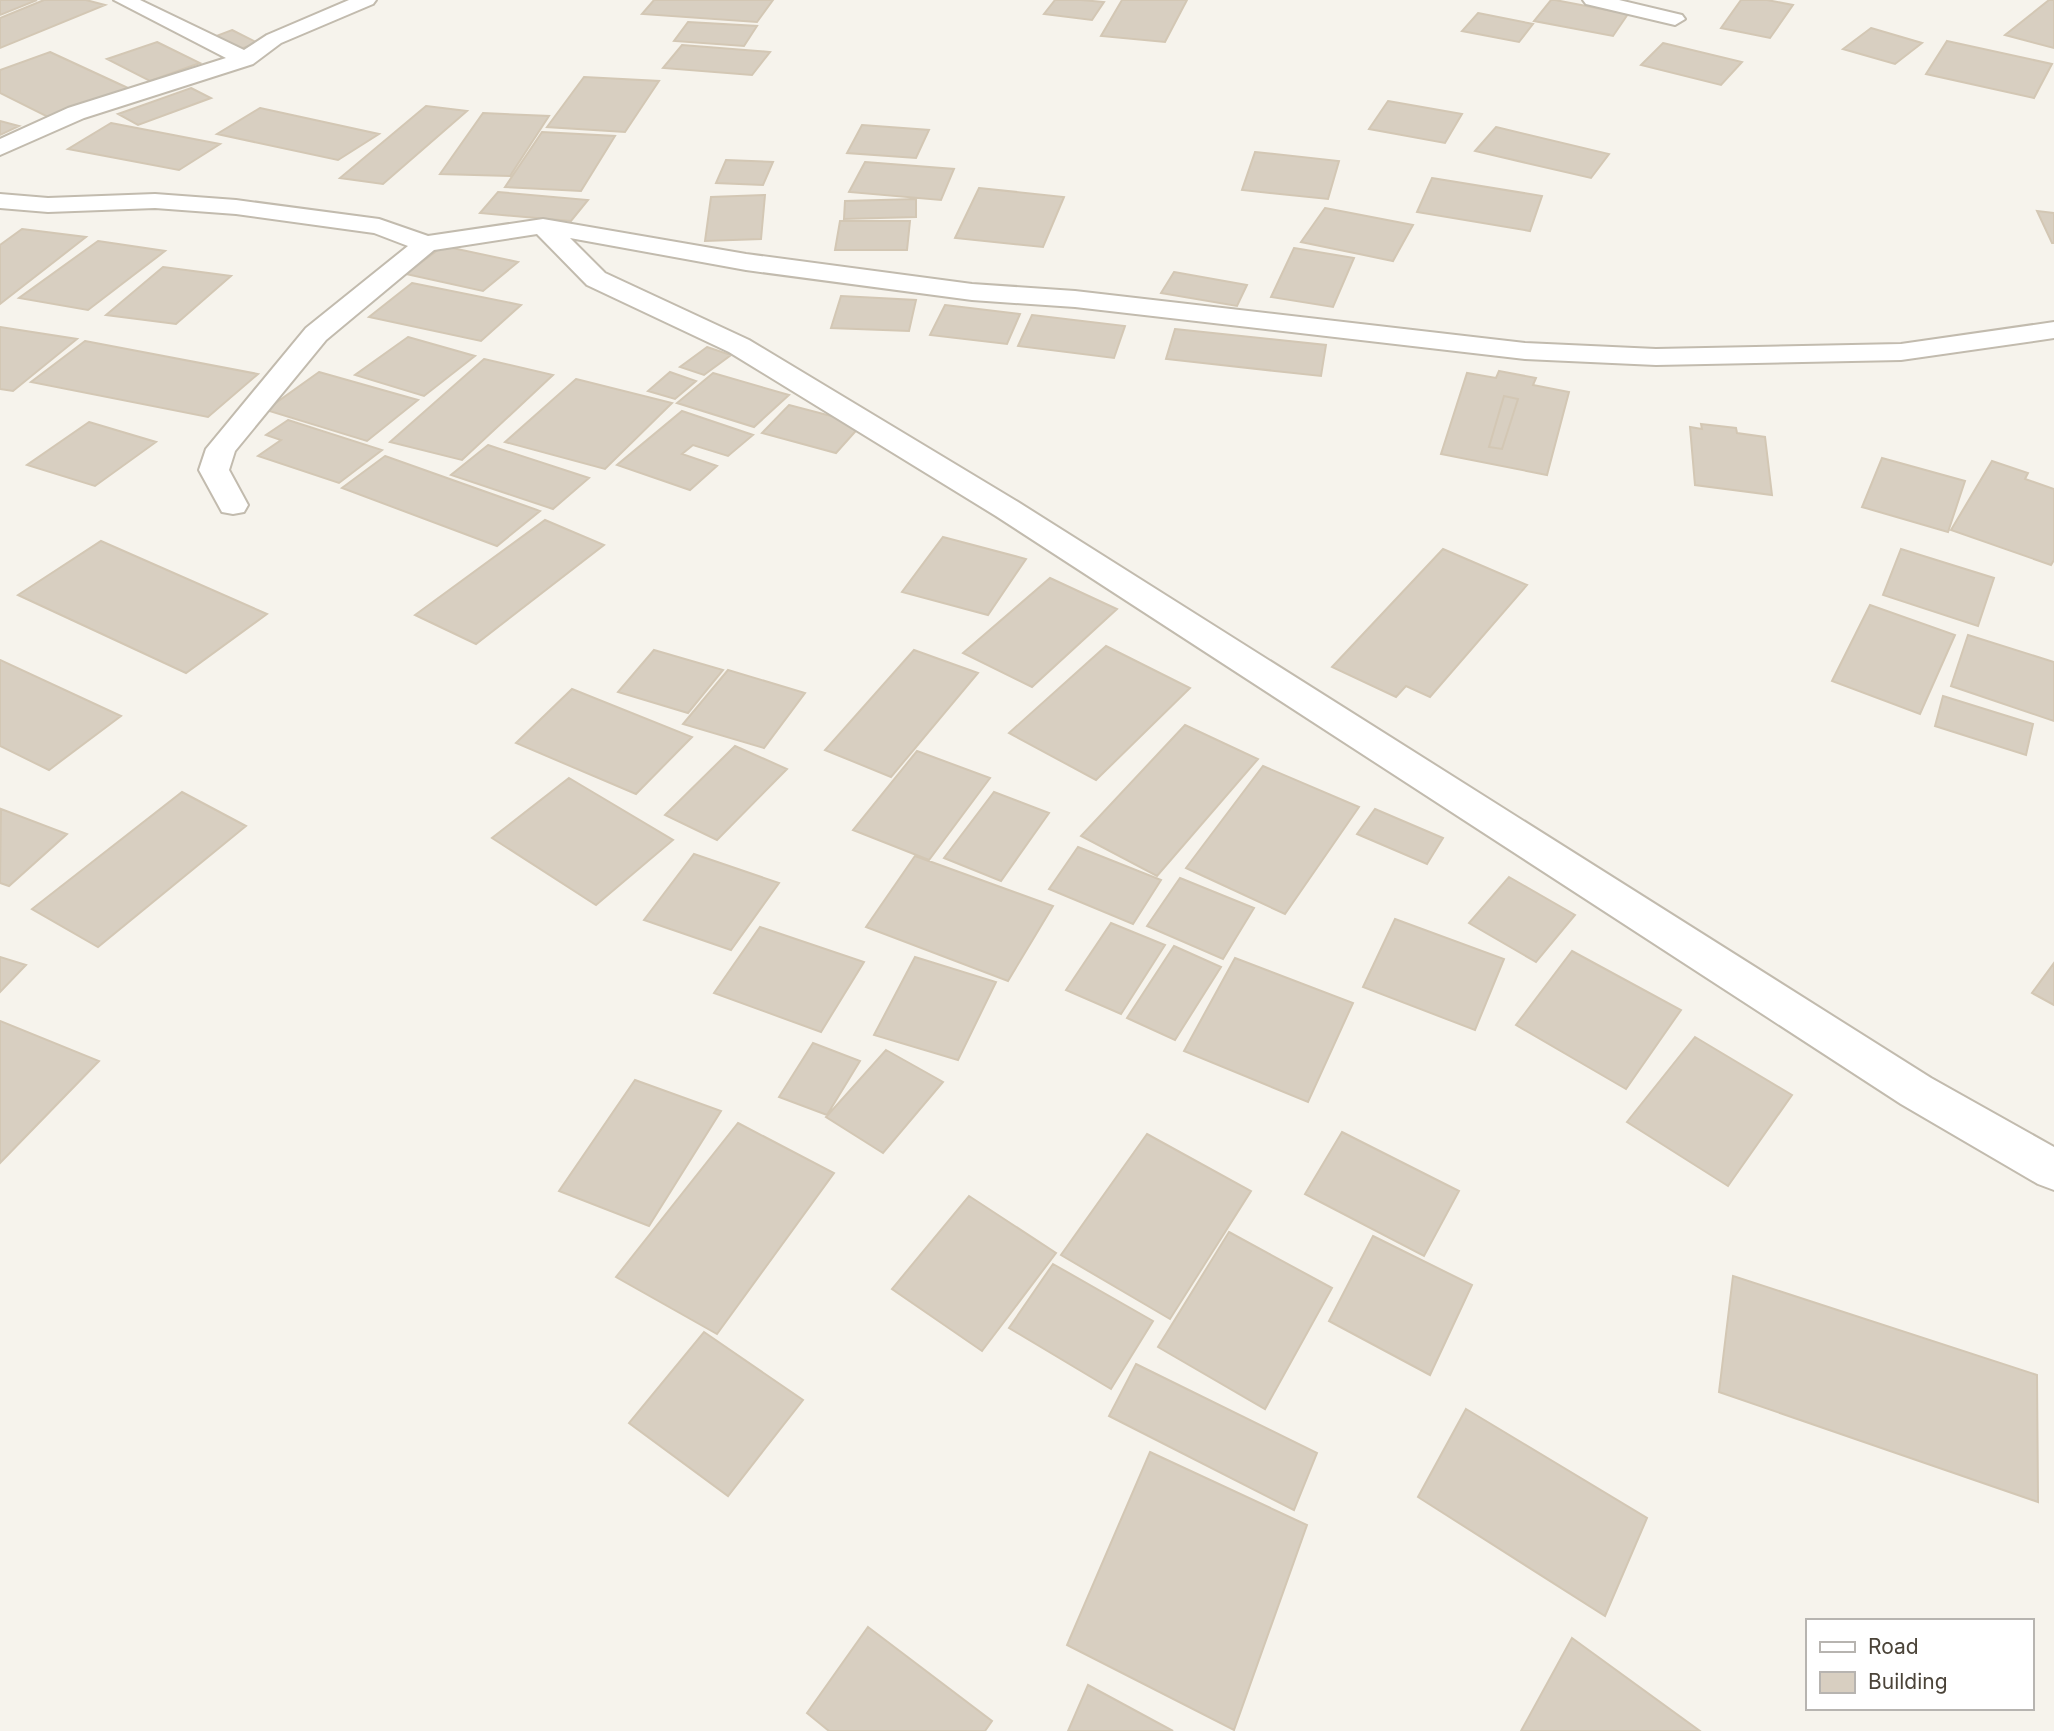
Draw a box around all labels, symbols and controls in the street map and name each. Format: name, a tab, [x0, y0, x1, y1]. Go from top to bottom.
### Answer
legend	[1806, 1619, 2033, 1710]
text: Road	[1868, 1634, 1919, 1659]
text: Building	[1868, 1669, 1948, 1694]

